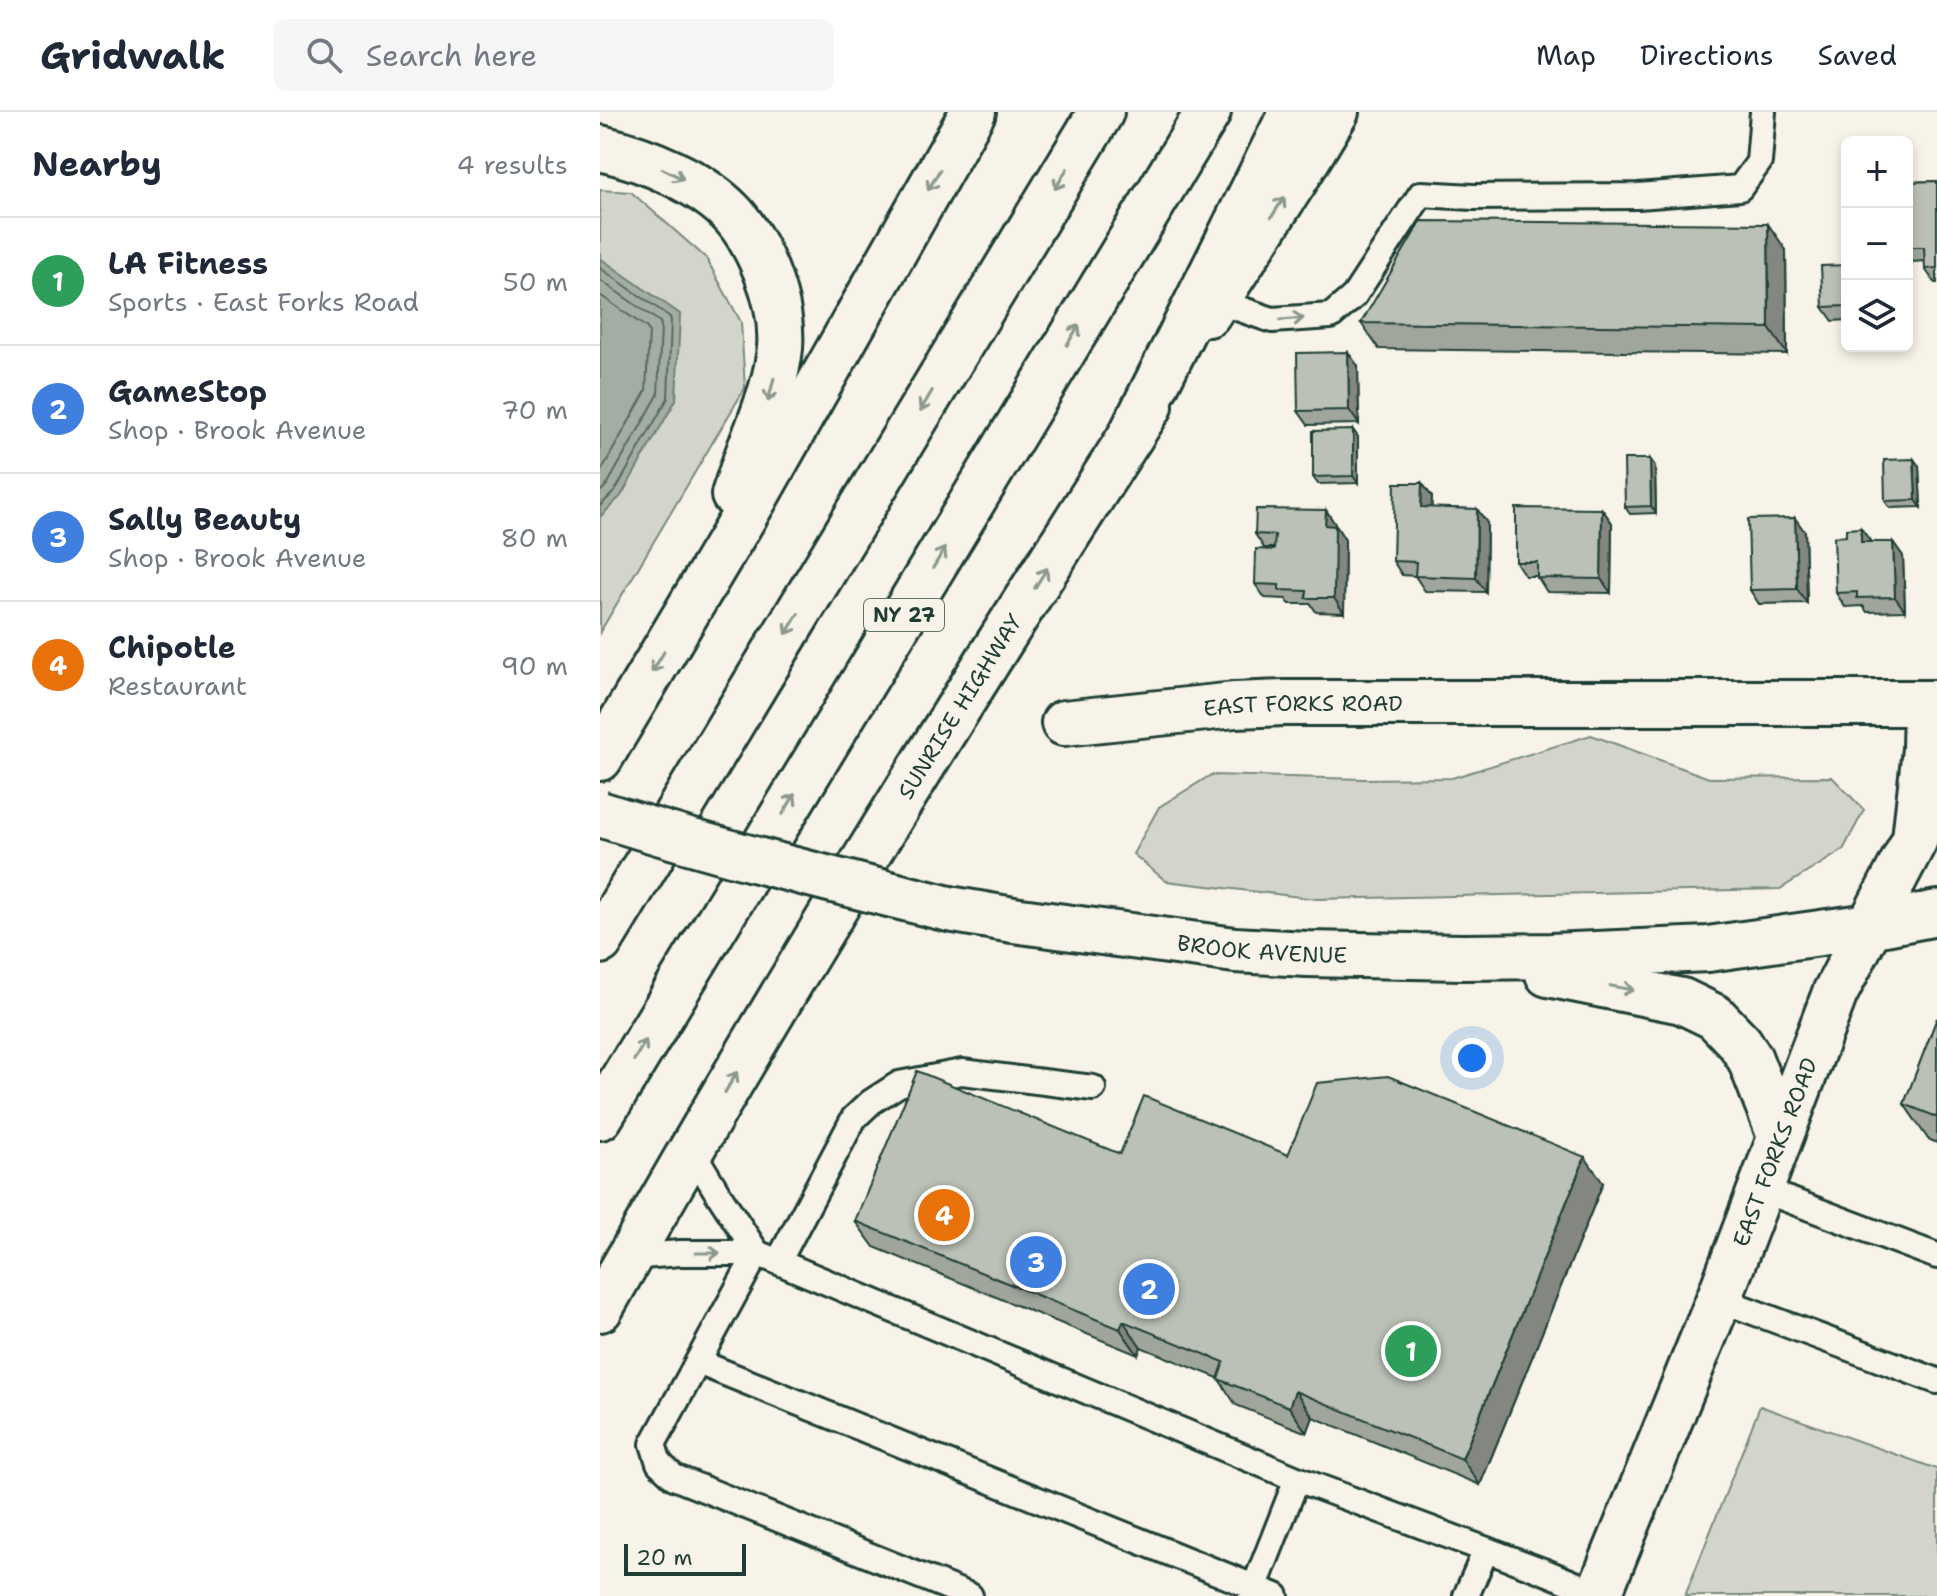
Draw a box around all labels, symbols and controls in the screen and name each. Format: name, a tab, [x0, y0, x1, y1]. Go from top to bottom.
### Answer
search box	[274, 19, 834, 91]
text: Gridwalk	[40, 30, 226, 81]
icon: search	[302, 33, 346, 77]
text: Search here	[366, 35, 537, 76]
text: Map	[1536, 36, 1596, 74]
text: Directions	[1640, 36, 1774, 74]
text: Saved	[1818, 36, 1897, 74]
map controls	[1841, 136, 1913, 352]
button: +	[1841, 136, 1913, 208]
text: Nearby	[32, 141, 162, 187]
text: 4 results	[456, 147, 568, 182]
one-way arrow	[661, 167, 685, 183]
one-way arrow	[1053, 167, 1069, 190]
one-way arrow	[926, 168, 942, 191]
one-way arrow	[1270, 196, 1286, 218]
button: −	[1841, 208, 1913, 280]
text: LA Fitness	[108, 243, 268, 284]
text: 1	[52, 264, 64, 299]
text: 50 m	[503, 264, 568, 299]
button: layers	[1841, 280, 1913, 352]
text: Sports · East Forks Road	[108, 284, 419, 319]
one-way arrow	[1278, 311, 1305, 326]
one-way arrow	[1065, 324, 1081, 347]
text: GameStop	[108, 371, 267, 412]
one-way arrow	[763, 377, 778, 402]
one-way arrow	[918, 389, 934, 412]
text: 2	[49, 392, 67, 427]
text: 70 m	[501, 392, 568, 427]
text: Shop · Brook Avenue	[108, 412, 367, 447]
text: Sally Beauty	[108, 499, 301, 540]
text: 3	[49, 520, 67, 555]
text: 80 m	[501, 520, 568, 555]
text: Shop · Brook Avenue	[108, 540, 367, 575]
one-way arrow	[931, 547, 947, 570]
one-way arrow	[1033, 568, 1049, 590]
road number: NY 27	[864, 599, 944, 631]
street label: SUNRISE HIGHWAY	[891, 608, 1028, 804]
one-way arrow	[784, 612, 800, 635]
text: Chipotle	[108, 627, 236, 668]
text: 4	[49, 648, 67, 683]
text: 90 m	[501, 648, 568, 683]
one-way arrow	[650, 650, 667, 672]
text: Restaurant	[108, 668, 247, 703]
street label: EAST FORKS ROAD	[1202, 689, 1403, 723]
one-way arrow	[782, 793, 798, 816]
street label: BROOK AVENUE	[1175, 928, 1347, 969]
one-way arrow	[1609, 982, 1634, 997]
your location	[1452, 1038, 1492, 1078]
one-way arrow	[633, 1039, 649, 1062]
street label: EAST FORKS ROAD	[1726, 1053, 1824, 1250]
one-way arrow	[723, 1071, 739, 1094]
pin: 4	[918, 1185, 970, 1245]
pin: 3	[1010, 1232, 1062, 1292]
one-way arrow	[694, 1245, 721, 1261]
pin: 2	[1123, 1259, 1175, 1319]
pin: 1	[1385, 1321, 1437, 1381]
scale bar	[624, 1540, 746, 1576]
text: 20 m	[636, 1543, 693, 1572]

